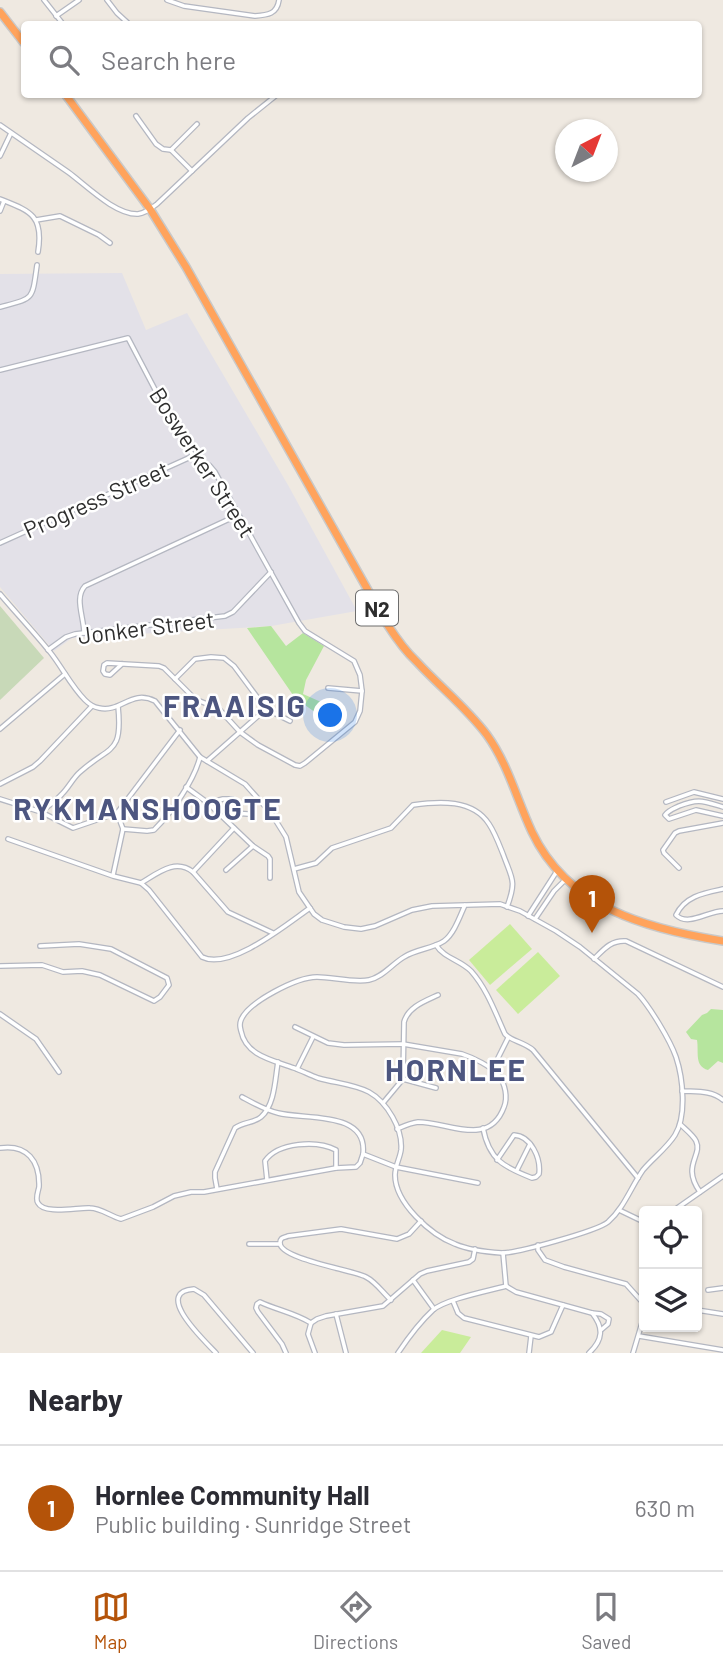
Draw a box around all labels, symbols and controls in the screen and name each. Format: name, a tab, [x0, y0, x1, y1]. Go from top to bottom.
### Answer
search box	[21, 21, 702, 98]
icon: search	[45, 41, 83, 79]
text: Search here	[101, 44, 236, 75]
north arrow	[555, 119, 618, 182]
street label: Boswerker Street	[144, 382, 262, 542]
street label: Progress Street	[19, 454, 173, 544]
road number: N2	[356, 590, 398, 626]
street label: Jonker Street	[76, 605, 216, 649]
district label: FRAAISIG	[163, 687, 307, 723]
your location	[313, 698, 347, 732]
district label: RYKMANSHOOGTE	[13, 790, 283, 826]
pin: 1	[569, 875, 615, 933]
district label: HORNLEE	[385, 1051, 527, 1087]
map controls	[639, 1206, 702, 1332]
button: locate	[639, 1206, 702, 1269]
button: layers	[639, 1269, 702, 1332]
text: Nearby	[28, 1381, 123, 1417]
text: Hornlee Community Hall	[95, 1479, 370, 1510]
text: 1	[47, 1494, 55, 1522]
text: 630 m	[635, 1494, 695, 1522]
text: Public building · Sunridge Street	[95, 1510, 411, 1538]
tab: Map	[92, 1588, 130, 1653]
tab: Directions	[313, 1588, 398, 1653]
tab: Saved	[581, 1588, 631, 1653]

